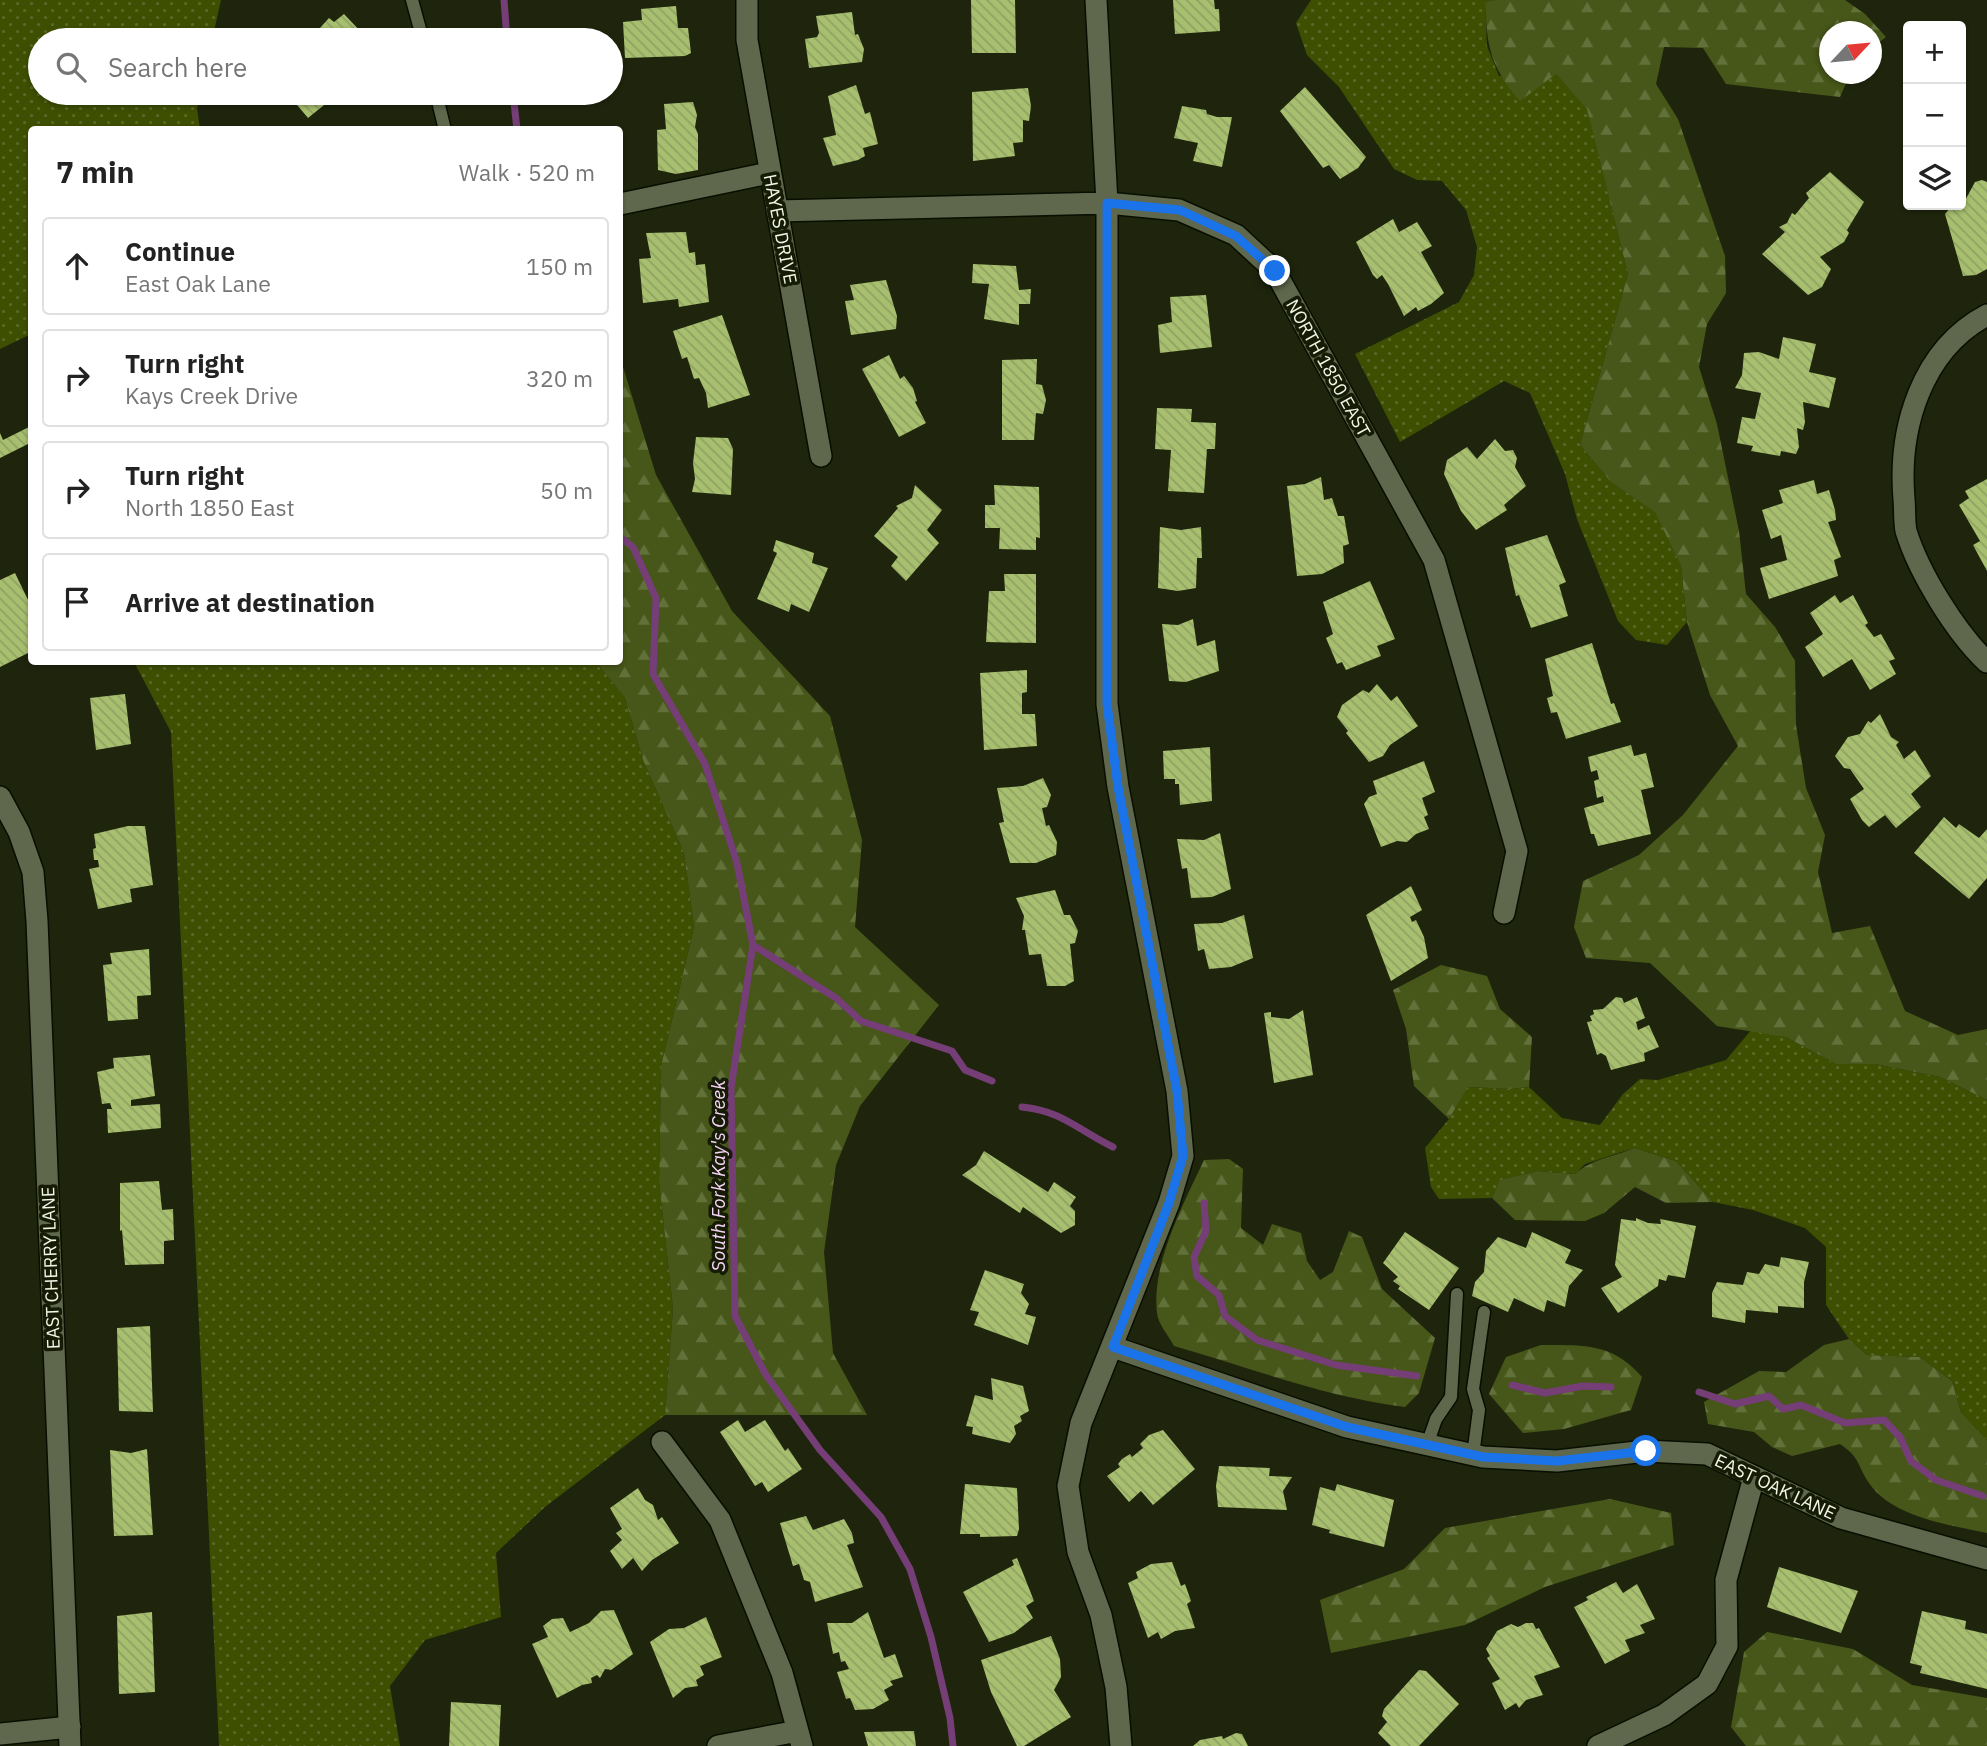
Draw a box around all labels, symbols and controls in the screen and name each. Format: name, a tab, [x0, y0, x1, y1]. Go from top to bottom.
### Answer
north arrow	[1819, 21, 1882, 84]
map controls	[1903, 21, 1966, 210]
button: +	[1903, 21, 1966, 84]
search box	[28, 28, 623, 105]
icon: search	[52, 48, 90, 86]
text: Search here	[108, 50, 247, 84]
button: −	[1903, 84, 1966, 147]
button: layers	[1903, 147, 1966, 210]
text: 7 min	[56, 152, 134, 191]
text: Walk · 520 m	[459, 157, 595, 187]
street label: HAYES DRIVE	[759, 172, 802, 286]
text: Continue	[125, 234, 235, 268]
icon: ahead	[58, 247, 96, 285]
text: 150 m	[526, 251, 593, 281]
route end	[1259, 255, 1290, 286]
text: East Oak Lane	[125, 268, 271, 298]
street label: NORTH 1850 EAST	[1281, 295, 1376, 441]
text: Turn right	[125, 346, 244, 380]
icon: right	[58, 359, 96, 397]
text: 320 m	[526, 363, 593, 393]
text: Kays Creek Drive	[125, 380, 298, 410]
text: Turn right	[125, 458, 244, 492]
icon: right	[58, 471, 96, 509]
text: 50 m	[540, 475, 593, 505]
text: North 1850 East	[125, 492, 295, 522]
icon: arrive	[58, 583, 96, 621]
text: Arrive at destination	[125, 585, 375, 619]
water label: South Fork Kay's Creek	[706, 1079, 730, 1272]
street label: EAST CHERRY LANE	[36, 1186, 65, 1350]
route start	[1630, 1435, 1661, 1466]
street label: EAST OAK LANE	[1711, 1449, 1839, 1525]

